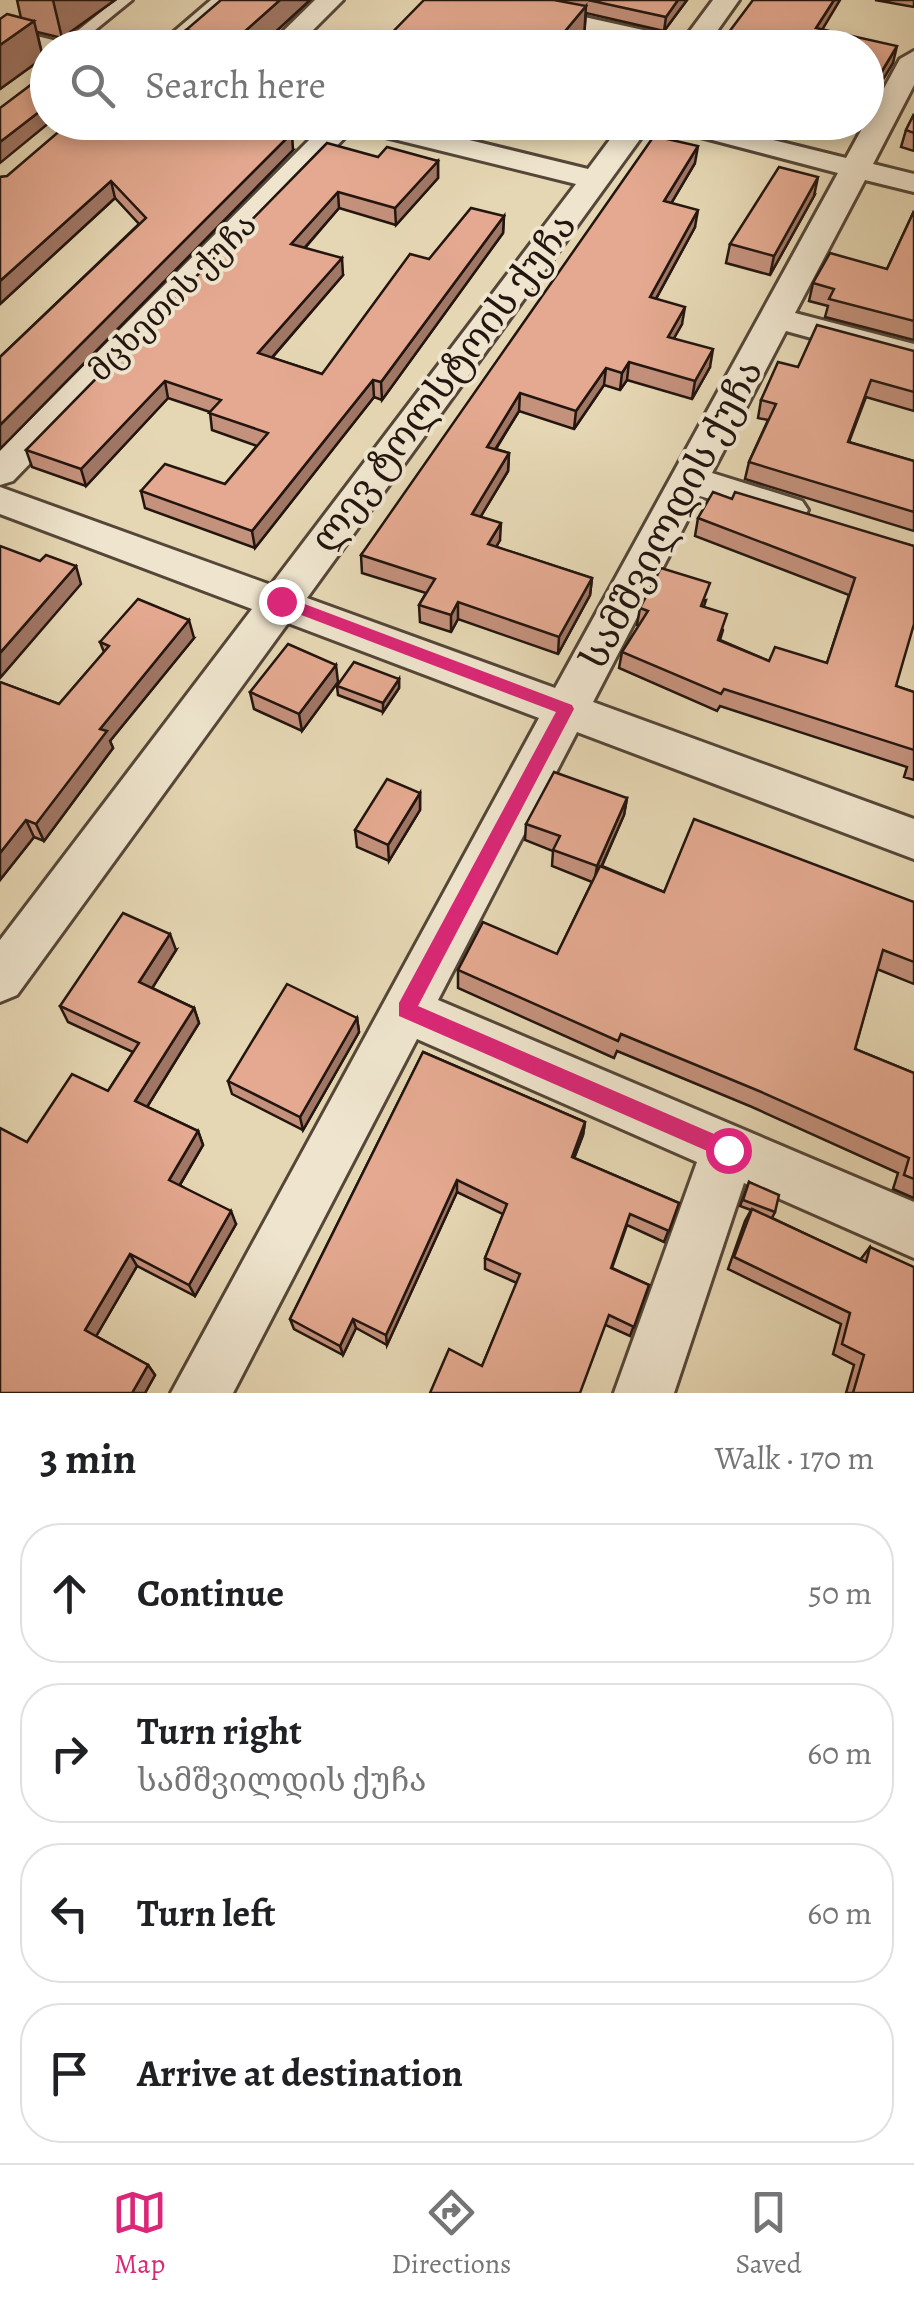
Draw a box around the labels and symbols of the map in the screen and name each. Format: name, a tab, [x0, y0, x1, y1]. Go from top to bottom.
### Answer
street label: ლევ ტოლსტოის ქუჩა	[298, 201, 588, 563]
street label: მცხეთის ქუჩა	[78, 203, 266, 391]
street label: სამშვილდის ქუჩა	[567, 350, 775, 678]
route end	[259, 579, 305, 625]
route start	[706, 1128, 752, 1174]

